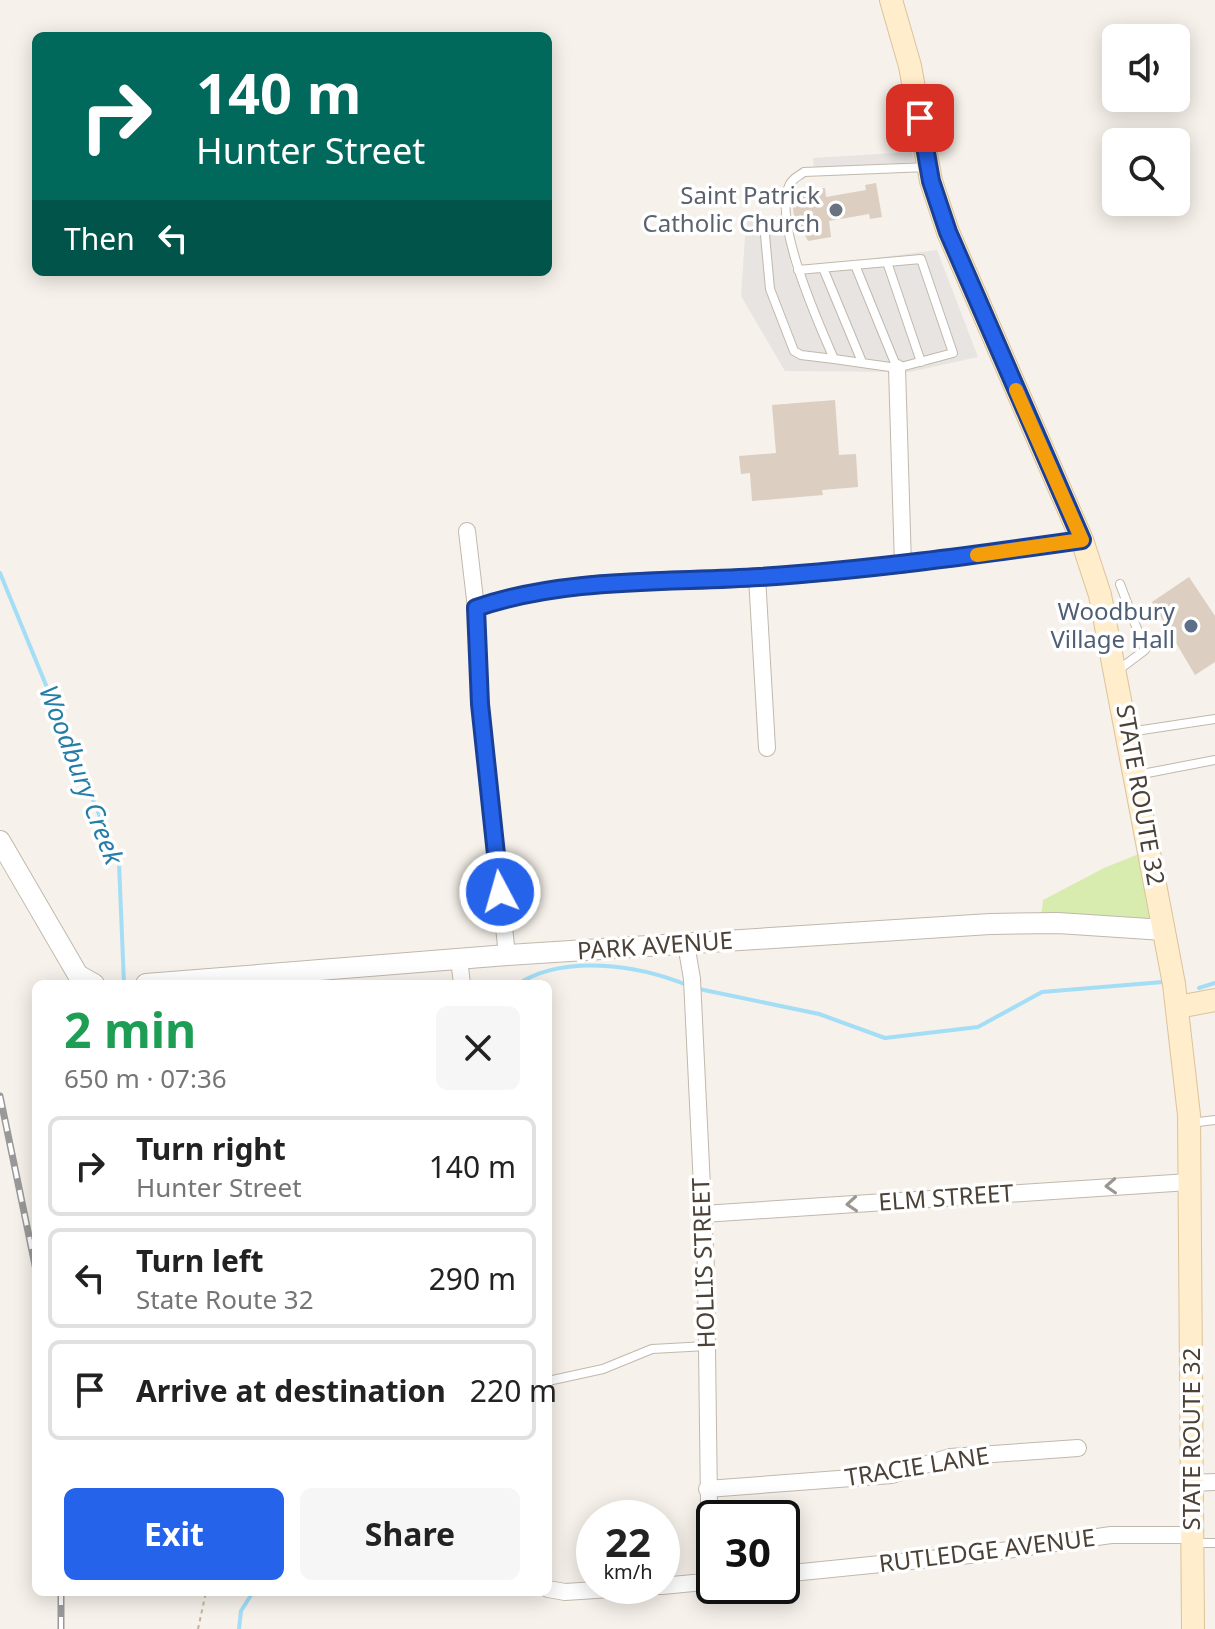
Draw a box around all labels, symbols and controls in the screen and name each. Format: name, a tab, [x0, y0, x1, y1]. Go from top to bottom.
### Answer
map controls	[1102, 24, 1190, 216]
button: sound	[1102, 24, 1190, 112]
text: 140 m	[196, 54, 361, 130]
icon: right	[64, 64, 168, 168]
pin	[886, 84, 954, 152]
icon: arrive	[898, 96, 942, 140]
text: Hunter Street	[196, 126, 425, 175]
button: search	[1102, 128, 1190, 216]
place label: Saint Patrick Catholic Church	[643, 178, 820, 239]
marker: Saint Patrick Catholic Church	[827, 201, 845, 219]
icon: left	[151, 216, 195, 260]
text: Then	[64, 218, 135, 259]
place label: Woodbury Village Hall	[1050, 594, 1176, 655]
marker: Woodbury Village Hall	[1182, 617, 1200, 635]
water label: Woodbury Creek	[31, 680, 133, 871]
street label: STATE ROUTE 32	[1109, 702, 1174, 888]
position arrow	[458, 850, 542, 934]
street label: PARK AVENUE	[576, 923, 734, 966]
text: 2 min	[64, 997, 196, 1062]
button: close	[436, 1006, 520, 1090]
text: 650 m · 07:36	[64, 1060, 227, 1096]
text: Turn right	[136, 1128, 286, 1169]
icon: right	[68, 1144, 112, 1188]
text: 140 m	[429, 1146, 516, 1187]
text: Hunter Street	[136, 1169, 302, 1205]
street label: ELM STREET	[877, 1175, 1015, 1218]
street label: HOLLIS STREET	[683, 1177, 722, 1349]
one-way arrow	[1104, 1177, 1117, 1194]
one-way arrow	[845, 1195, 858, 1212]
text: Turn left	[136, 1240, 264, 1281]
icon: left	[68, 1256, 112, 1300]
text: 290 m	[429, 1258, 516, 1299]
text: State Route 32	[136, 1281, 314, 1317]
street label: STATE ROUTE 32	[1174, 1347, 1207, 1531]
icon: arrive	[68, 1368, 112, 1412]
text: Arrive at destination	[136, 1370, 446, 1411]
text: 220 m	[470, 1370, 557, 1411]
street label: TRACIE LANE	[842, 1438, 991, 1493]
button: Exit	[64, 1488, 284, 1580]
button: Share	[300, 1488, 520, 1580]
speed limit sign: 30	[696, 1500, 800, 1604]
text: 22	[605, 1514, 651, 1569]
street label: RUTLEDGE AVENUE	[877, 1520, 1097, 1579]
text: km/h	[603, 1558, 653, 1585]

